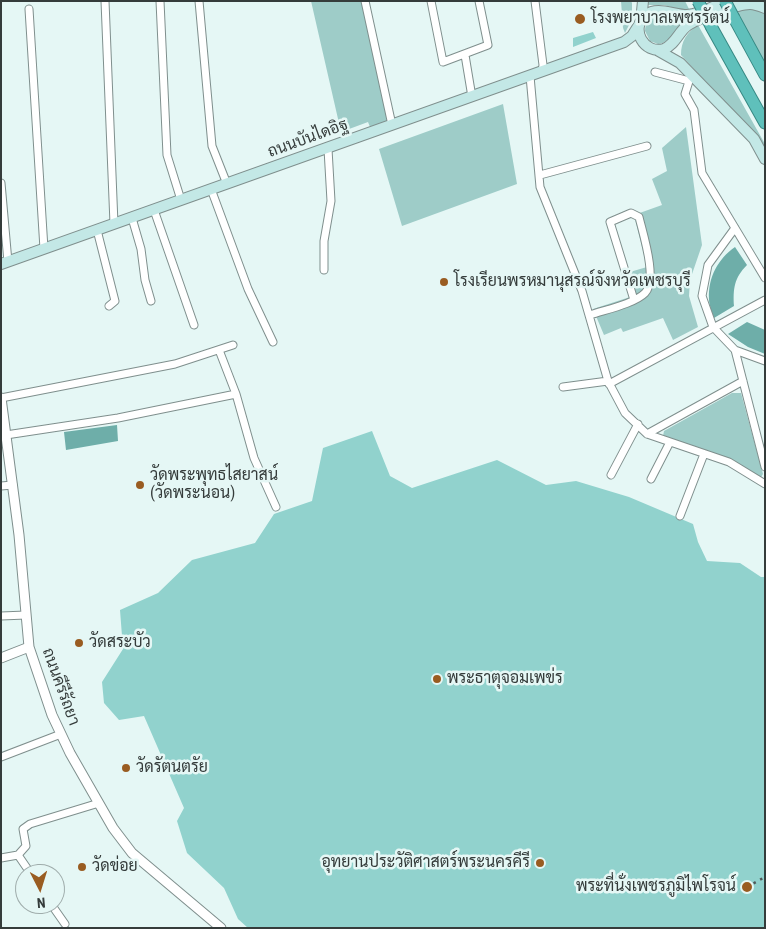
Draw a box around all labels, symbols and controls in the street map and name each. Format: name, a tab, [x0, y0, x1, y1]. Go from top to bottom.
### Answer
place label: โรงพยาบาลเพชรรัตน์	[591, 9, 729, 29]
marker: โรงพยาบาลเพชรรัตน์	[573, 12, 587, 26]
street label: ถนนบันไดอิฐ	[265, 116, 351, 162]
place label: โรงเรียนพรหมานุสรณ์จังหวัดเพชรบุรี	[454, 272, 691, 292]
marker: โรงเรียนพรหมานุสรณ์จังหวัดเพชรบุรี	[438, 276, 450, 288]
place label: วัดพระพุทธไสยาสน์ (วัดพระนอน)	[150, 466, 278, 504]
marker: วัดพระพุทธไสยาสน์ (วัดพระนอน)	[134, 479, 146, 491]
place label: วัดสระบัว	[89, 633, 151, 653]
marker: วัดสระบัว	[73, 637, 85, 649]
street label: ถนนคีรีรัถยา	[37, 646, 83, 728]
place label: พระธาตุจอมเพข่ร	[447, 669, 563, 689]
marker: พระธาตุจอมเพข่ร	[431, 673, 443, 685]
place label: วัดรัตนตรัย	[136, 758, 208, 778]
marker: วัดรัตนตรัย	[120, 762, 132, 774]
place label: อุทยานประวัติศาสตร์พระนครคีรี	[321, 853, 530, 873]
place label: วัดข่อย	[92, 857, 138, 877]
marker: อุทยานประวัติศาสตร์พระนครคีรี	[534, 857, 546, 869]
marker: วัดข่อย	[76, 861, 88, 873]
north arrow	[15, 864, 65, 914]
place label: พระที่นั่งเพชรภูมิไพโรจน์	[576, 877, 736, 897]
marker: พระที่นั่งเพชรภูมิไพโรจน์	[740, 880, 754, 894]
text: N	[36, 895, 46, 911]

